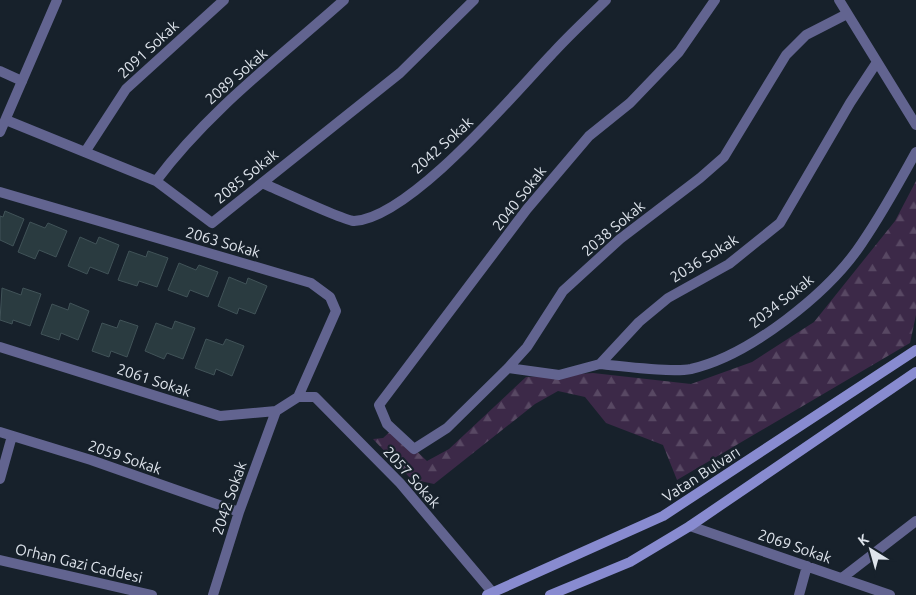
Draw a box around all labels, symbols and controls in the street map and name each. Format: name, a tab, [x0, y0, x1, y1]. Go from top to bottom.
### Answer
street label: 2091 Sokak	[114, 16, 182, 81]
street label: 2089 Sokak	[201, 44, 271, 108]
street label: 2042 Sokak	[408, 113, 477, 177]
street label: 2085 Sokak	[211, 145, 282, 207]
street label: 2040 Sokak	[489, 162, 550, 233]
street label: 2038 Sokak	[578, 197, 648, 259]
street label: 2063 Sokak	[184, 223, 263, 261]
street label: 2036 Sokak	[667, 230, 741, 286]
street label: 2034 Sokak	[746, 270, 817, 331]
street label: 2061 Sokak	[115, 360, 194, 400]
street label: 2059 Sokak	[86, 436, 164, 478]
street label: 2057 Sokak	[380, 443, 444, 512]
street label: Vatan Bulvarı	[659, 443, 743, 505]
street label: 2042 Sokak	[208, 459, 250, 537]
street label: 2069 Sokak	[756, 525, 834, 567]
north arrow	[846, 525, 896, 575]
text: K	[855, 530, 872, 549]
street label: Orhan Gazi Caddesi	[14, 540, 144, 586]

